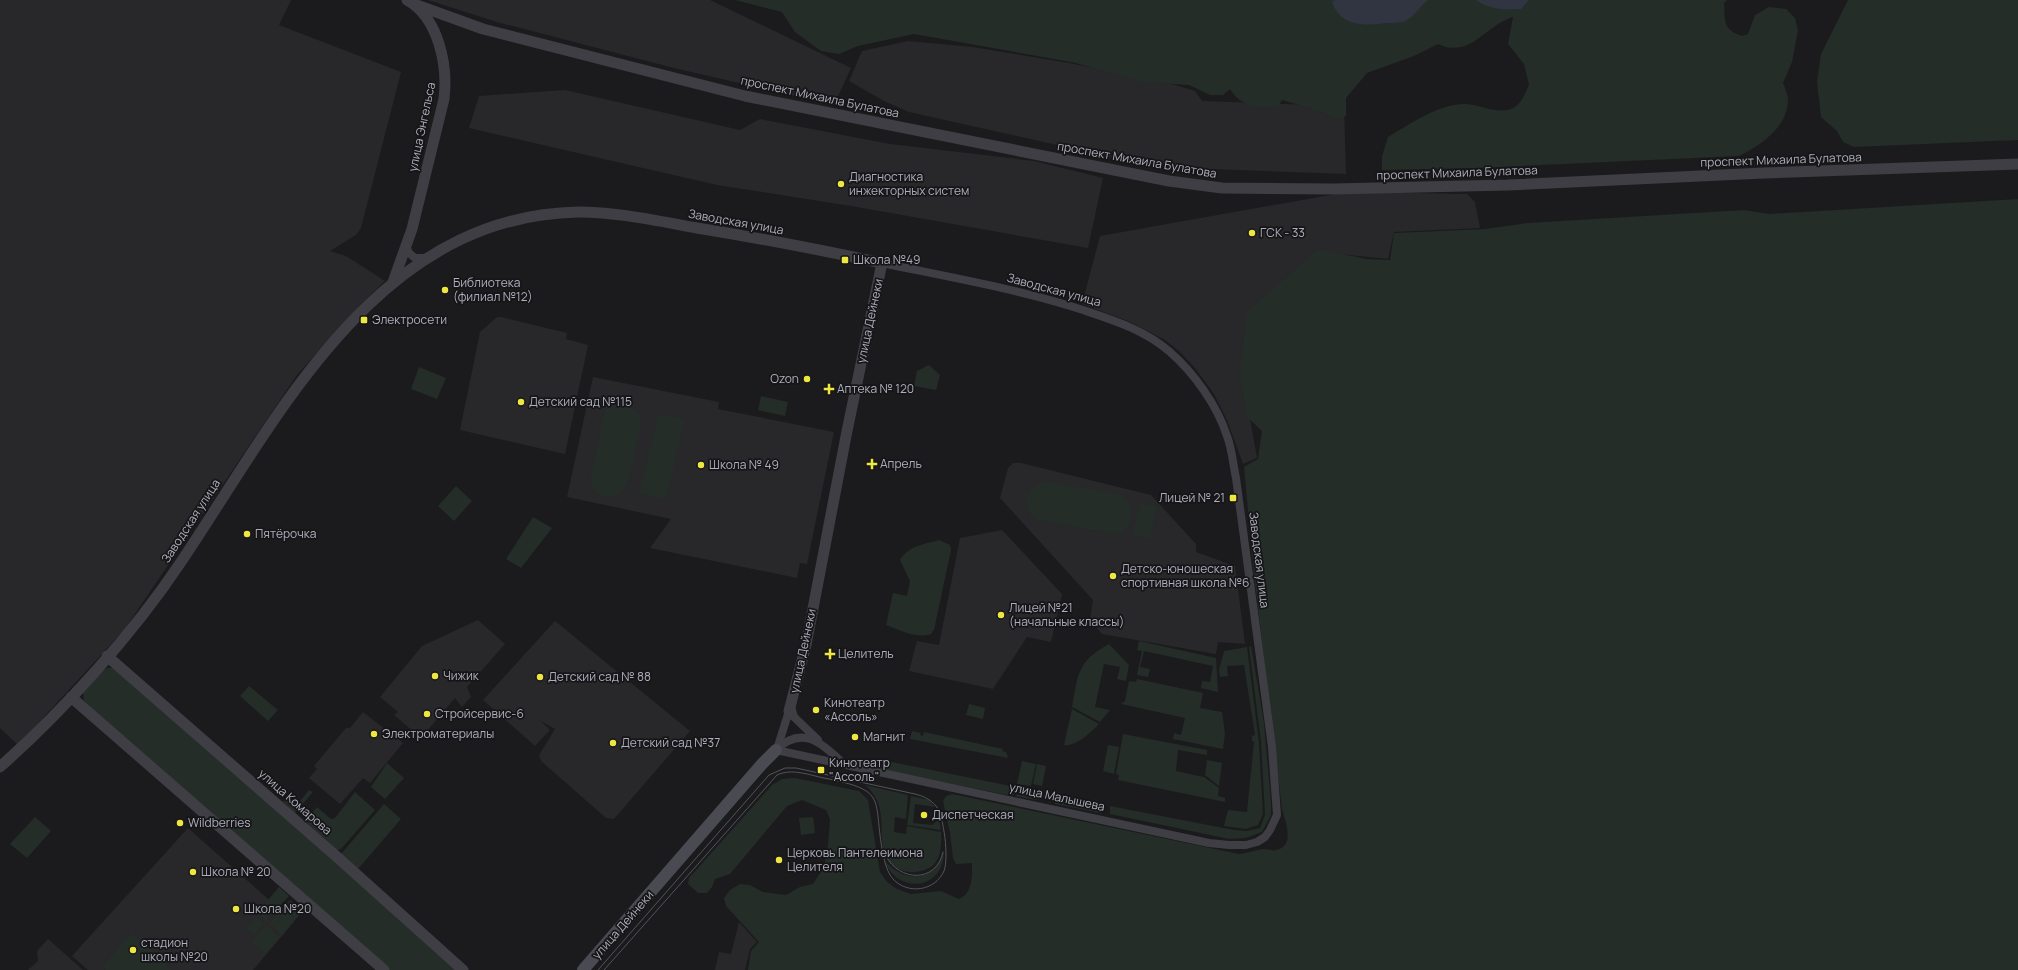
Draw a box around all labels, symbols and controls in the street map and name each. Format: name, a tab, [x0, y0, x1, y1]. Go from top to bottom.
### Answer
street label: проспект Михаила Булатова	[739, 71, 901, 122]
street label: улица Энгельса	[404, 81, 439, 173]
street label: проспект Михаила Булатова	[1056, 137, 1218, 182]
street label: проспект Михаила Булатова	[1700, 148, 1862, 171]
street label: проспект Михаила Булатова	[1376, 161, 1538, 184]
place label: Диагностика инжекторных систем	[849, 168, 969, 199]
marker: Диагностика инжекторных систем	[836, 179, 846, 189]
street label: Заводская улица	[687, 205, 785, 238]
place label: ГСК - 33	[1260, 224, 1305, 241]
marker: ГСК - 33	[1247, 228, 1257, 238]
place label: Школа №49	[853, 251, 920, 268]
marker: Школа №49	[840, 255, 850, 265]
street label: Заводская улица	[1005, 269, 1103, 310]
place label: Библиотека (филиал №12)	[453, 274, 533, 305]
street label: улица Дейнеки	[852, 277, 887, 365]
marker: Библиотека (филиал №12)	[440, 285, 450, 295]
place label: Электросети	[372, 311, 447, 328]
marker: Электросети	[359, 315, 369, 325]
place label: Ozon	[770, 370, 799, 387]
marker: Ozon	[802, 374, 812, 384]
place label: Аптека № 120	[837, 380, 914, 397]
marker: Аптека № 120	[824, 384, 834, 394]
place label: Детский сад №115	[529, 393, 632, 410]
marker: Детский сад №115	[516, 397, 526, 407]
place label: Апрель	[880, 455, 922, 472]
place label: Школа № 49	[709, 456, 779, 473]
marker: Апрель	[867, 459, 877, 469]
marker: Школа № 49	[696, 460, 706, 470]
street label: Заводская улица	[157, 476, 224, 566]
place label: Лицей № 21	[1159, 489, 1225, 506]
marker: Лицей № 21	[1228, 493, 1238, 503]
street label: Заводская улица	[1245, 511, 1274, 609]
place label: Пятёрочка	[255, 525, 316, 542]
marker: Пятёрочка	[242, 529, 252, 539]
place label: Детско-юношеская спортивная школа №6	[1121, 560, 1250, 591]
marker: Детско-юношеская спортивная школа №6	[1108, 571, 1118, 581]
place label: Лицей №21 (начальные классы)	[1009, 599, 1124, 630]
street label: улица Дейнеки	[785, 607, 820, 695]
marker: Лицей №21 (начальные классы)	[996, 610, 1006, 620]
place label: Целитель	[838, 645, 894, 662]
marker: Целитель	[825, 649, 835, 659]
place label: Чижик	[443, 667, 480, 684]
place label: Детский сад № 88	[548, 668, 651, 685]
marker: Чижик	[430, 671, 440, 681]
marker: Детский сад № 88	[535, 672, 545, 682]
place label: Кинотеатр «Ассоль»	[824, 694, 885, 725]
place label: Стройсервис-6	[435, 705, 524, 722]
marker: Кинотеатр «Ассоль»	[811, 705, 821, 715]
marker: Стройсервис-6	[422, 709, 432, 719]
place label: Электроматериалы	[382, 725, 494, 742]
place label: Магнит	[863, 728, 905, 745]
marker: Электроматериалы	[369, 729, 379, 739]
marker: Магнит	[850, 732, 860, 742]
place label: Детский сад №37	[621, 734, 720, 751]
marker: Детский сад №37	[608, 738, 618, 748]
place label: Кинотеатр "Ассоль"	[829, 754, 890, 785]
street label: улица Комарова	[255, 765, 336, 838]
marker: Кинотеатр "Ассоль"	[816, 765, 826, 775]
street label: улица Малышева	[1008, 778, 1106, 815]
place label: Диспетческая	[932, 806, 1014, 823]
marker: Диспетческая	[919, 810, 929, 820]
place label: Wildberries	[188, 814, 251, 831]
marker: Wildberries	[175, 818, 185, 828]
place label: Церковь Пантелеимона Целителя	[787, 844, 923, 875]
marker: Церковь Пантелеимона Целителя	[774, 855, 784, 865]
place label: Школа № 20	[201, 863, 271, 880]
marker: Школа № 20	[188, 867, 198, 877]
street label: улица Дейнеки	[588, 887, 657, 963]
place label: Школа №20	[244, 900, 311, 917]
marker: Школа №20	[231, 904, 241, 914]
place label: стадион школы №20	[141, 934, 208, 965]
marker: стадион школы №20	[128, 945, 138, 955]

